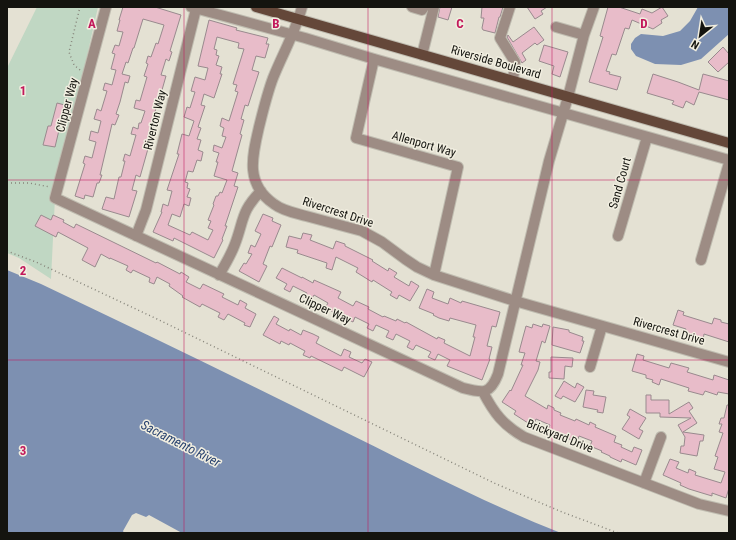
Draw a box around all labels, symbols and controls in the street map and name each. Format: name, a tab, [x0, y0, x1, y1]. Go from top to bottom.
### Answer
text: A	[88, 16, 96, 31]
text: B	[272, 16, 280, 31]
text: C	[456, 16, 464, 31]
text: D	[640, 16, 648, 31]
north arrow	[680, 16, 720, 56]
text: N	[689, 37, 701, 52]
street label: Riverside Boulevard	[449, 42, 543, 82]
street label: Clipper Way	[53, 76, 81, 134]
text: 1	[20, 83, 26, 98]
street label: Riverton Way	[141, 89, 169, 151]
street label: Allenport Way	[391, 128, 457, 160]
street label: Sand Court	[606, 155, 634, 210]
street label: Rivercrest Drive	[301, 194, 376, 230]
text: 2	[20, 263, 27, 278]
street label: Clipper Way	[297, 291, 353, 327]
street label: Rivercrest Drive	[632, 314, 707, 348]
street label: Brickyard Drive	[525, 416, 596, 456]
water label: Sacramento River	[139, 417, 224, 470]
text: 3	[20, 443, 26, 458]

